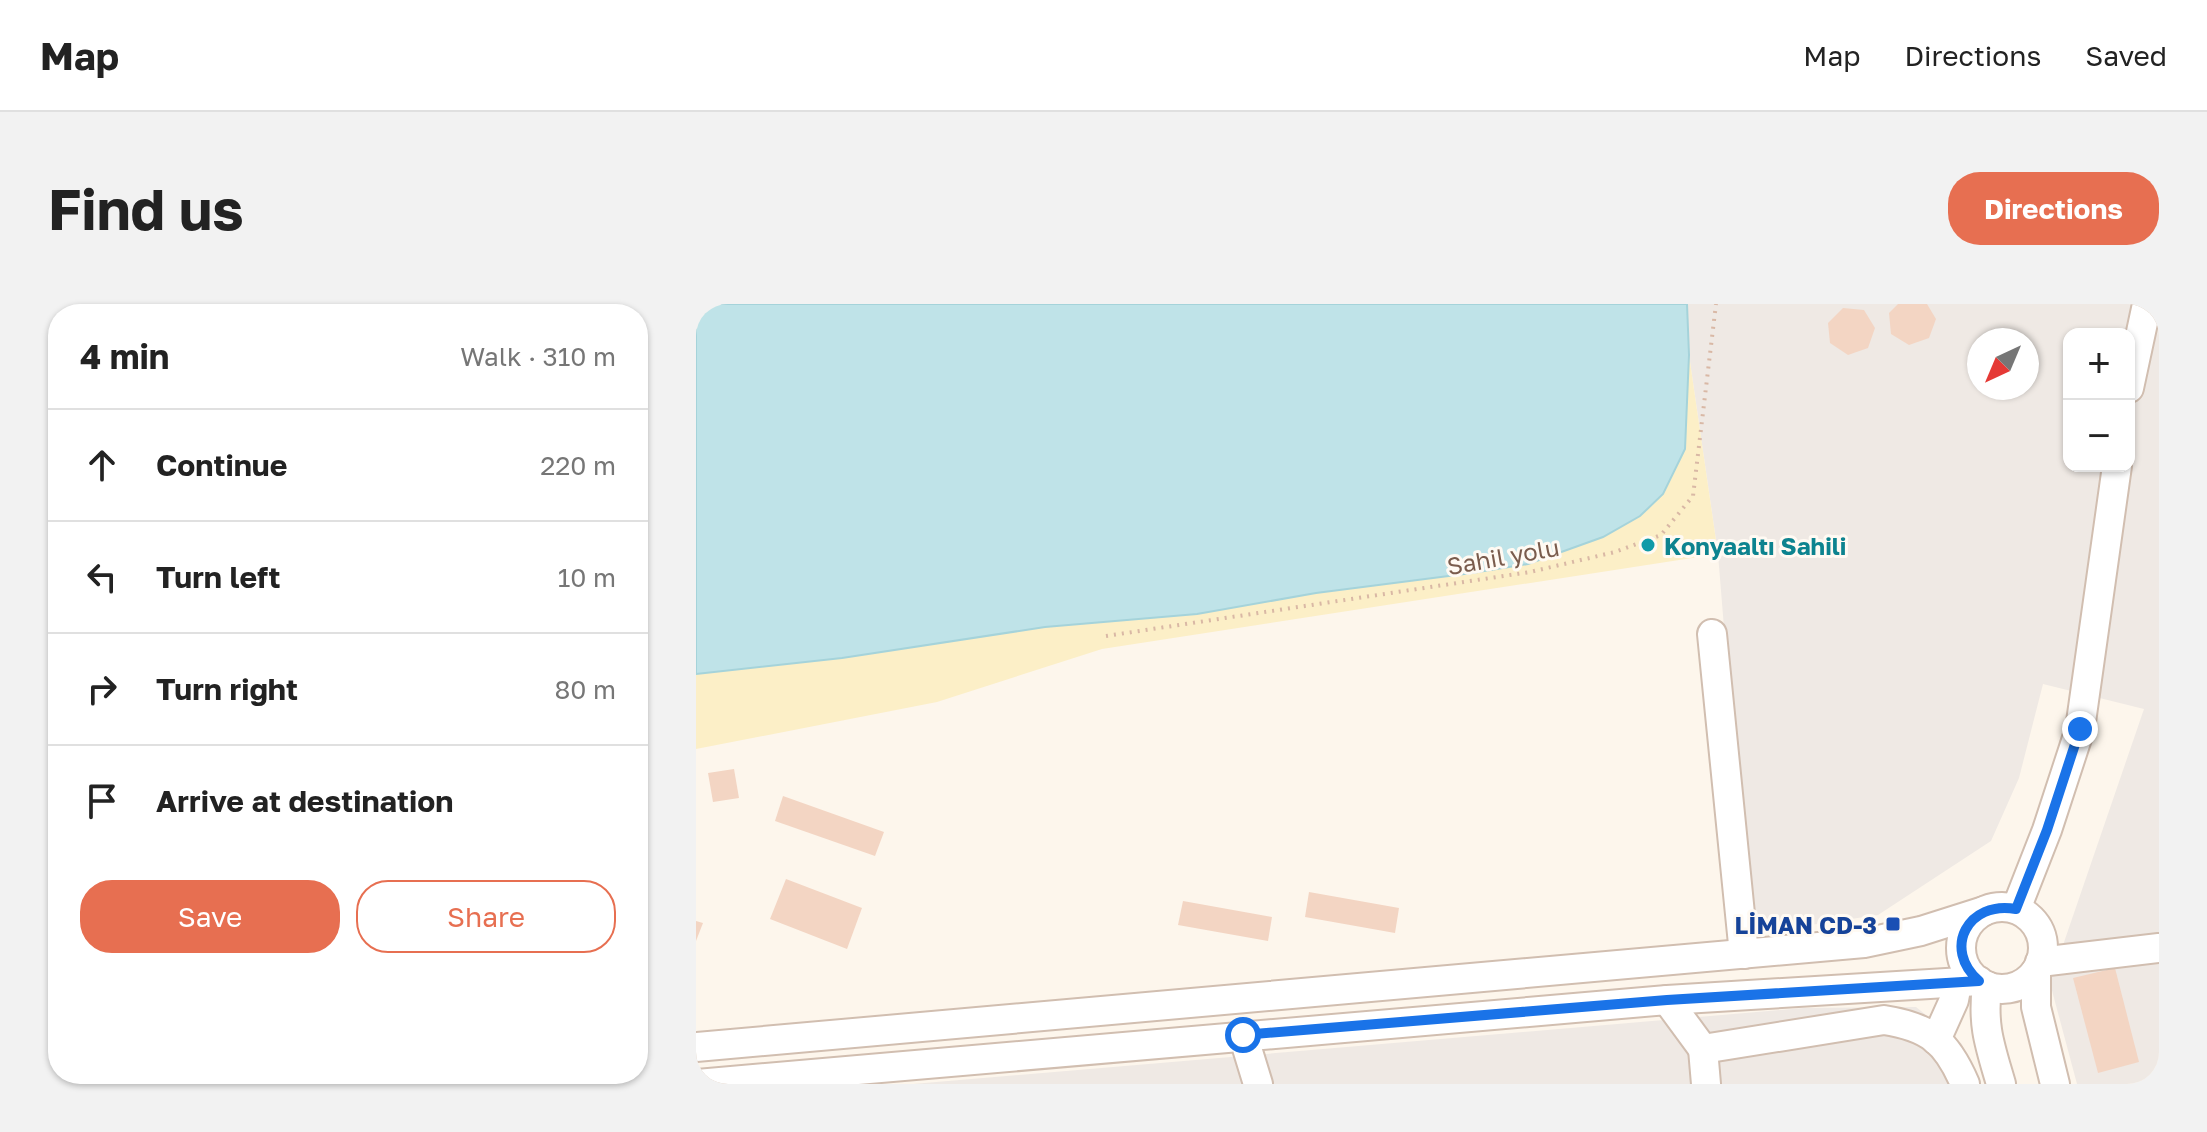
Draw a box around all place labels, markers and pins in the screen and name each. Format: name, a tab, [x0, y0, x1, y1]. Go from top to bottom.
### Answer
place label: Konyaaltı Sahili	[1664, 531, 1846, 560]
marker: Konyaaltı Sahili	[1639, 536, 1657, 554]
place label: LİMAN CD-3	[1735, 910, 1877, 939]
marker: LİMAN CD-3	[1884, 915, 1902, 933]

